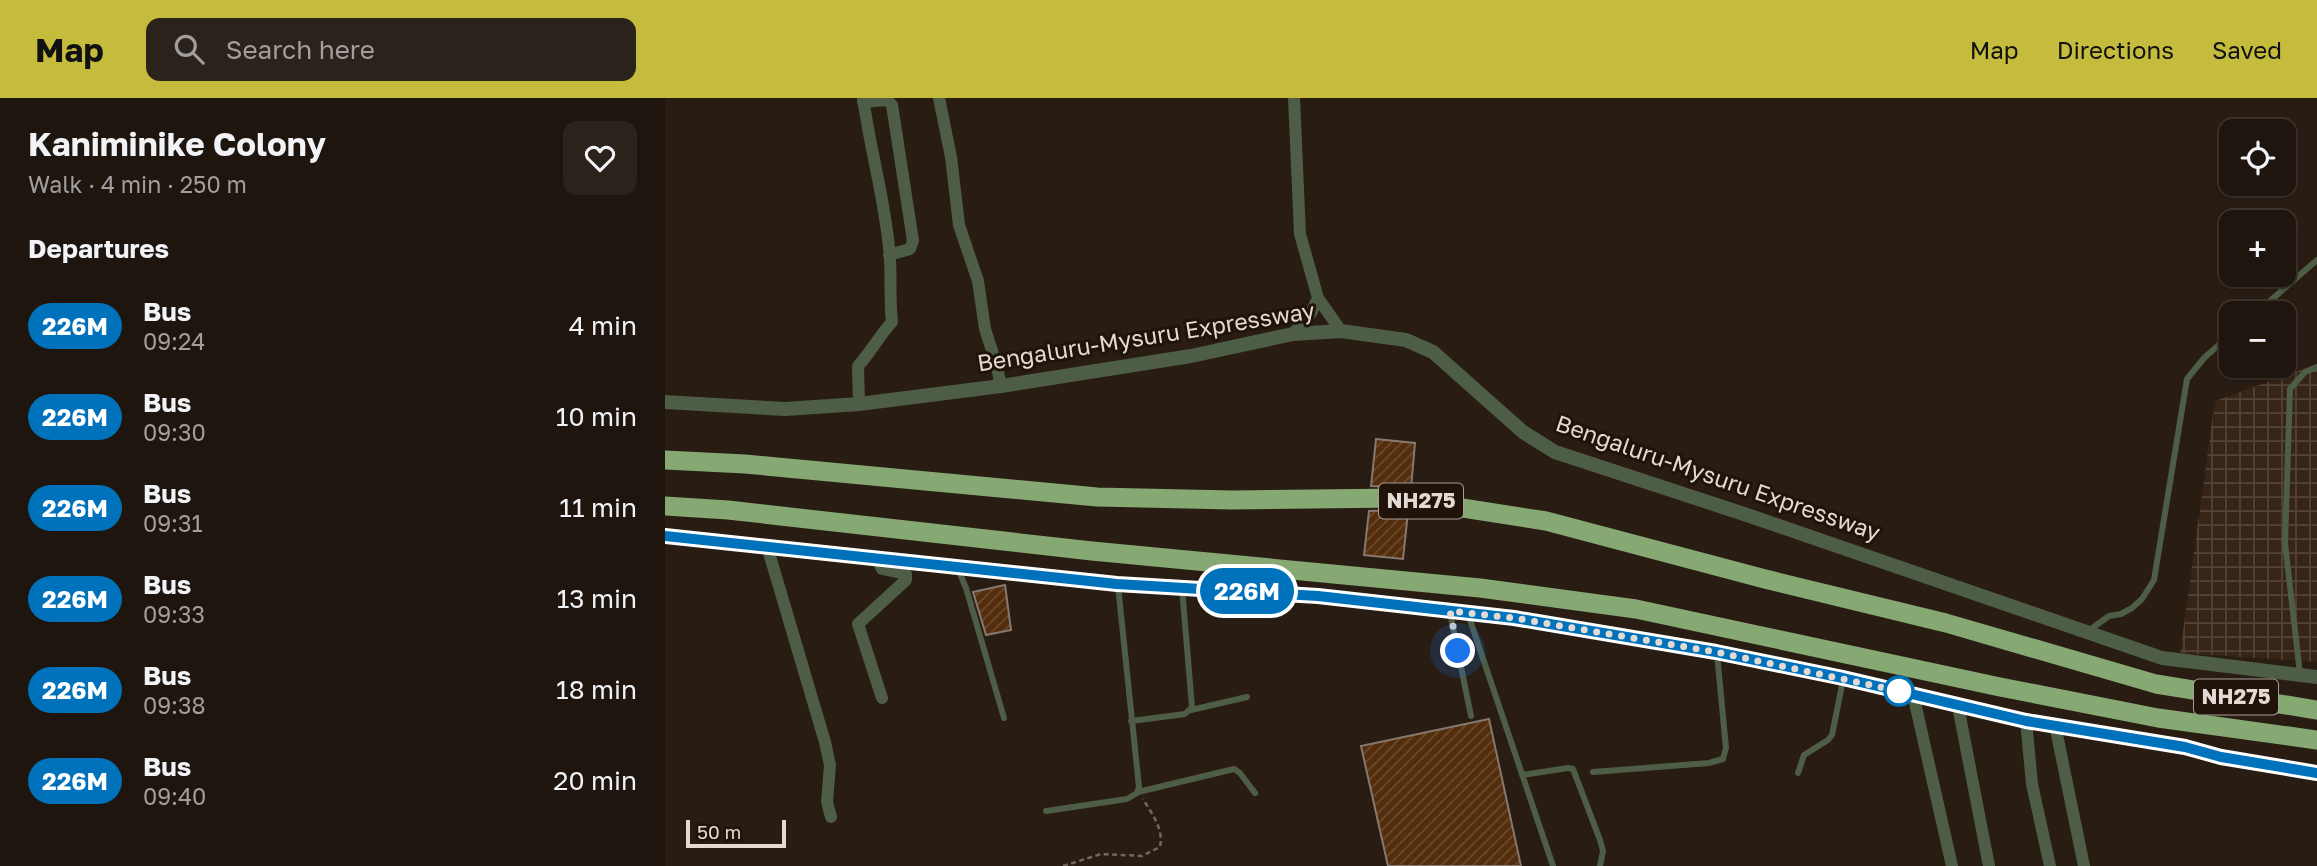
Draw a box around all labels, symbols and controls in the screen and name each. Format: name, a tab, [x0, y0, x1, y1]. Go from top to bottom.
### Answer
search box	[146, 18, 636, 81]
text: Map	[35, 30, 104, 69]
icon: search	[170, 30, 208, 68]
text: Search here	[226, 34, 375, 65]
text: Map	[1970, 35, 2019, 64]
text: Directions	[2057, 35, 2174, 64]
text: Saved	[2212, 35, 2282, 64]
map controls	[2219, 119, 2296, 378]
button: locate	[2219, 119, 2296, 196]
button: heart	[563, 121, 637, 195]
text: Kaniminike Colony	[28, 124, 326, 163]
text: Walk · 4 min · 250 m	[28, 170, 247, 198]
button: +	[2219, 210, 2296, 287]
text: Departures	[28, 233, 169, 264]
street label: Bengaluru-Mysuru Expressway	[975, 295, 1317, 377]
text: Bus	[143, 296, 191, 327]
button: −	[2219, 301, 2296, 378]
text: 4 min	[569, 310, 637, 341]
text: 226M	[42, 311, 108, 340]
text: 09:24	[143, 327, 205, 355]
text: Bus	[143, 387, 191, 418]
text: 10 min	[556, 401, 637, 432]
text: 226M	[42, 402, 108, 431]
street label: Bengaluru-Mysuru Expressway	[1552, 408, 1884, 546]
text: 09:30	[143, 418, 206, 446]
text: Bus	[143, 478, 191, 509]
road number: NH275	[1379, 484, 1463, 518]
text: 11 min	[559, 492, 637, 523]
text: 226M	[42, 493, 108, 522]
text: 09:31	[143, 509, 203, 537]
line badge: 226M	[1198, 568, 1296, 614]
text: Bus	[143, 569, 191, 600]
text: 226M	[1214, 576, 1280, 605]
text: 13 min	[557, 583, 637, 614]
text: 226M	[42, 584, 108, 613]
text: 09:33	[143, 600, 205, 628]
your location	[1440, 633, 1475, 668]
text: Bus	[143, 660, 191, 691]
text: 18 min	[556, 674, 637, 705]
text: 226M	[42, 675, 108, 704]
unlabelled marker	[1884, 676, 1914, 706]
road number: NH275	[2194, 680, 2278, 714]
text: 09:38	[143, 691, 205, 719]
text: Bus	[143, 751, 191, 782]
text: 20 min	[553, 765, 637, 796]
text: 226M	[42, 766, 108, 795]
text: 09:40	[143, 782, 206, 810]
scale bar	[686, 817, 786, 849]
text: 50 m	[697, 820, 741, 843]

